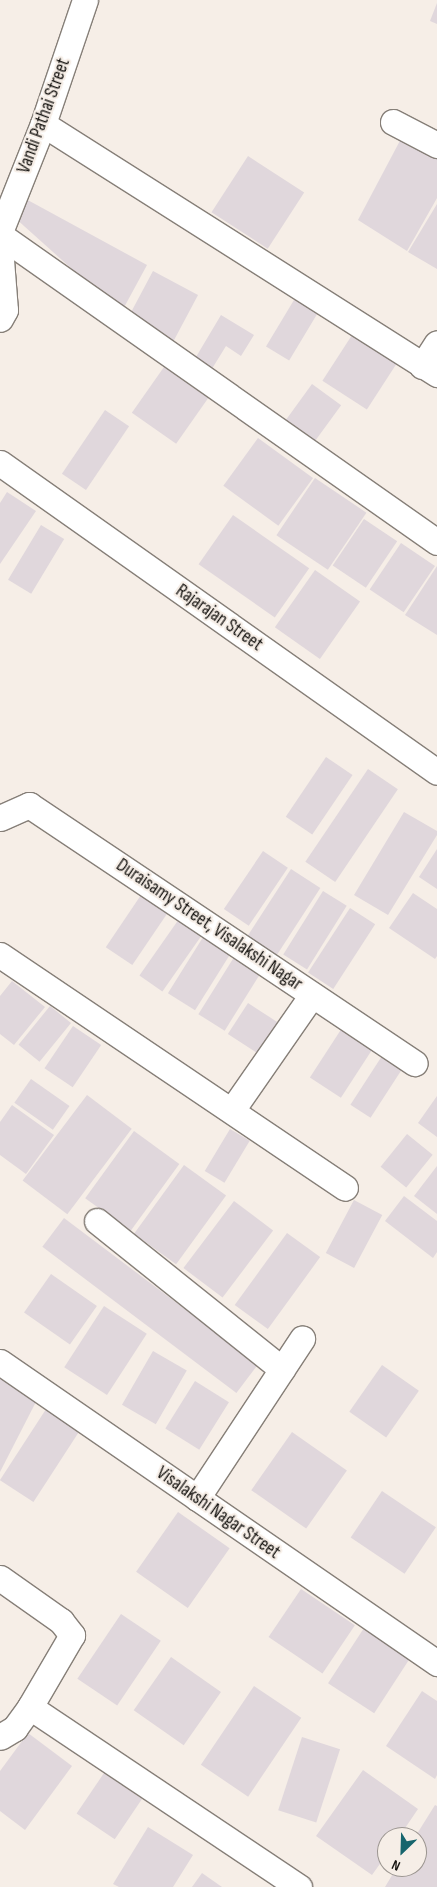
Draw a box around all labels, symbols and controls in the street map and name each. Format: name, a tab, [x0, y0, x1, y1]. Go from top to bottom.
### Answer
street label: Vandi Pathai Street	[13, 55, 75, 177]
street label: Rajarajan Street	[171, 580, 267, 656]
street label: Duraisamy Street, Visalakshi Nagar	[112, 854, 306, 996]
street label: Visalakshi Nagar Street	[152, 1462, 284, 1564]
north arrow	[377, 1827, 427, 1877]
text: N	[389, 1856, 403, 1875]

